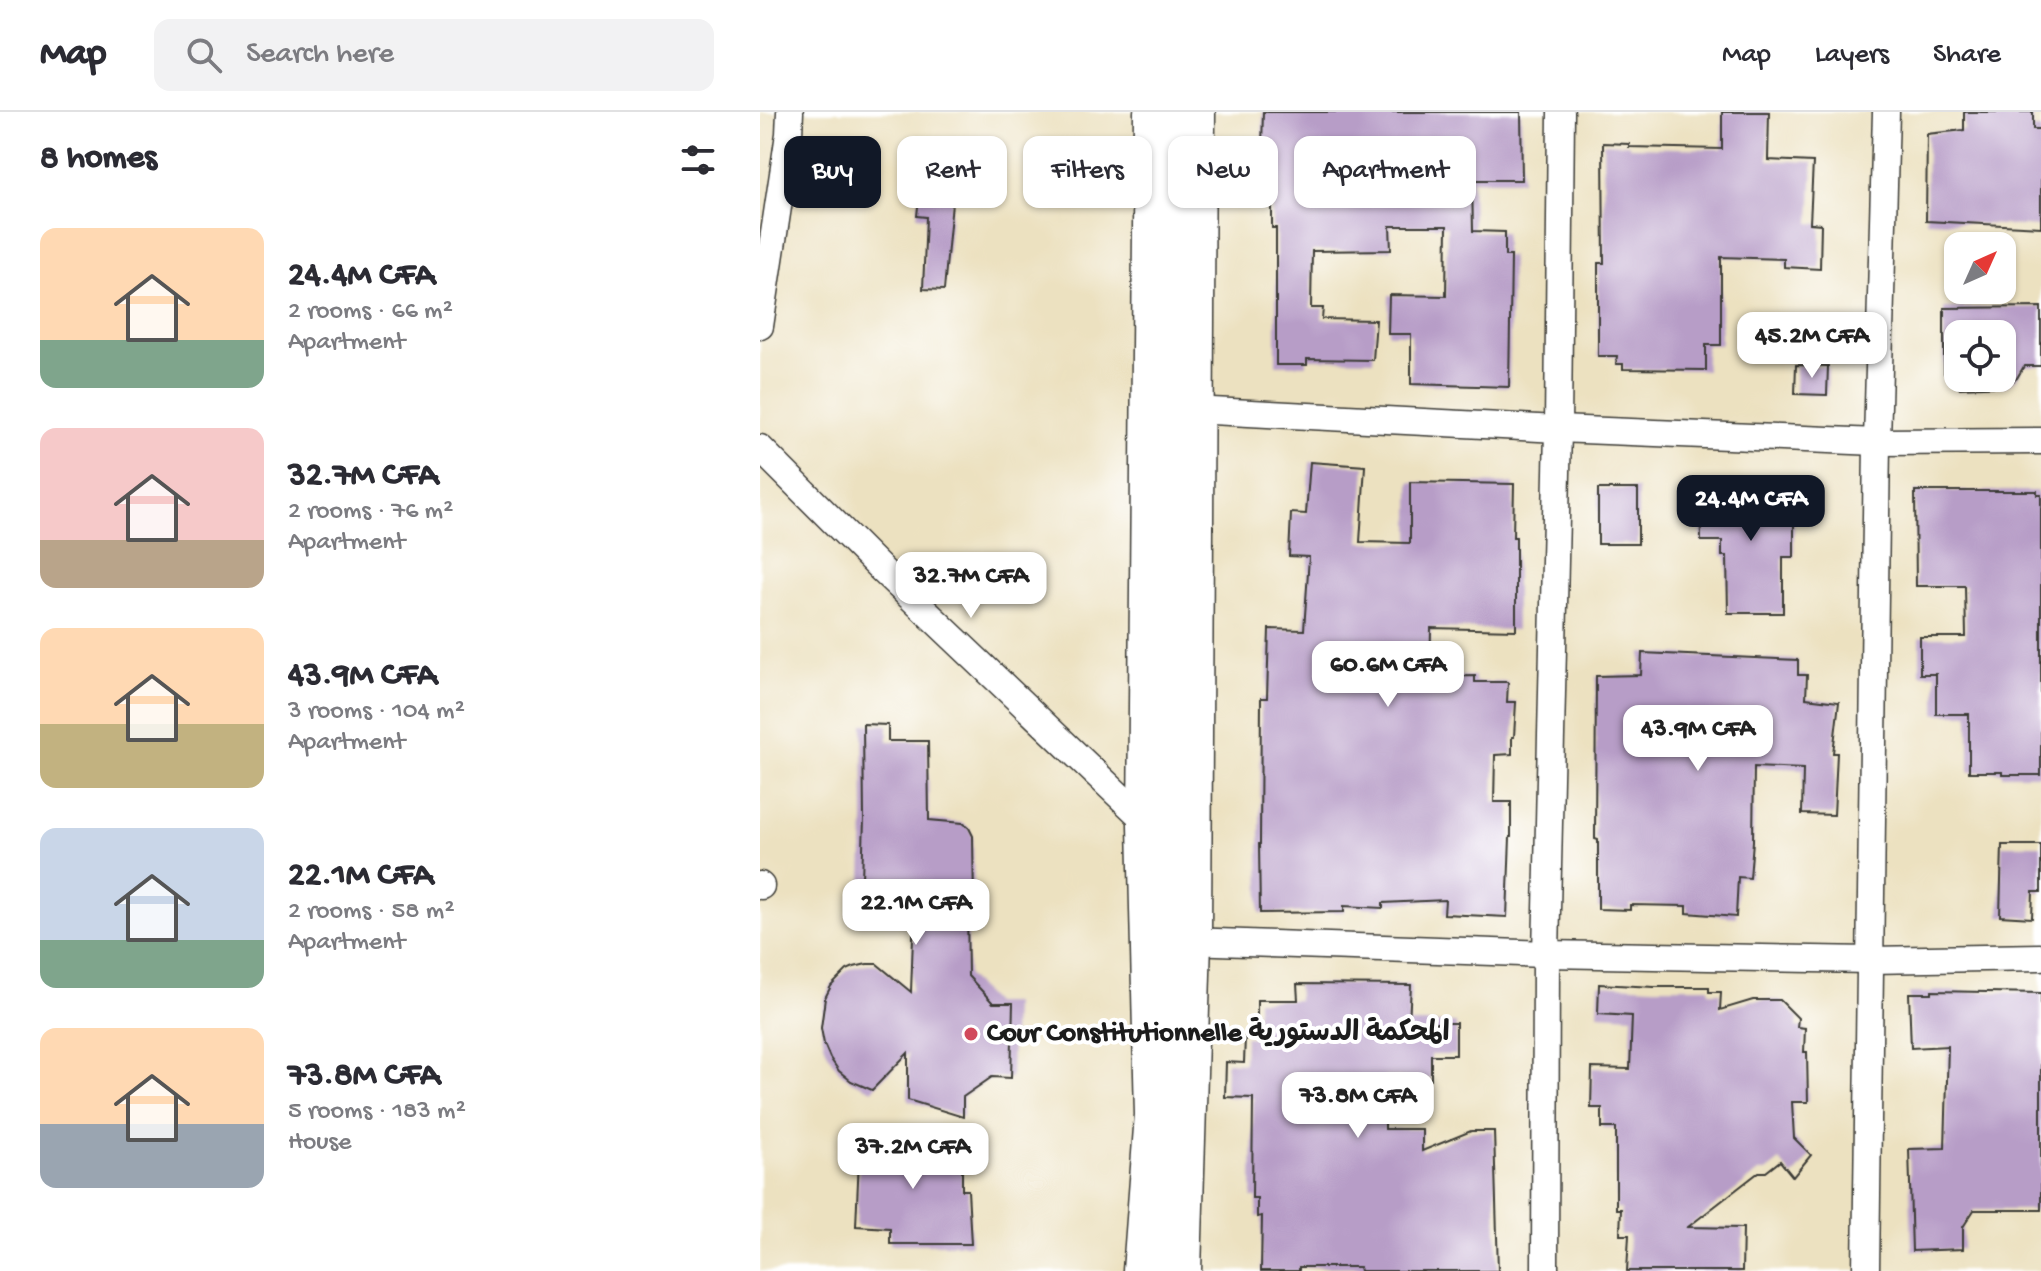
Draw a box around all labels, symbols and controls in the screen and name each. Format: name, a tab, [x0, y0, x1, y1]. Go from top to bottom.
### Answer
search box	[154, 19, 714, 91]
text: Map	[40, 33, 106, 77]
icon: search	[182, 33, 226, 77]
text: Search here	[246, 38, 394, 73]
text: Map	[1722, 39, 1771, 72]
text: Layers	[1815, 39, 1889, 72]
text: Share	[1933, 39, 2001, 72]
chip: Buy	[784, 136, 881, 208]
chip: Rent	[897, 136, 1007, 208]
chip: Filters	[1023, 136, 1152, 208]
chip: New	[1168, 136, 1278, 208]
chip: Apartment	[1294, 136, 1476, 208]
icon: filters	[676, 138, 720, 182]
text: 8 homes	[40, 140, 157, 180]
north arrow	[1944, 232, 2016, 304]
map controls	[1944, 232, 2016, 392]
text: 24.4M CFA	[288, 257, 435, 297]
icon: home	[104, 260, 200, 356]
text: 2 rooms · 66 m²	[288, 297, 453, 328]
pin: 45.2M CFA	[1720, 312, 1904, 380]
button: locate	[1944, 320, 2016, 392]
text: 45.2M CFA	[1755, 322, 1869, 353]
text: Apartment	[288, 328, 405, 359]
text: 32.7M CFA	[288, 457, 438, 497]
icon: home	[104, 460, 200, 556]
pin: 24.4M CFA	[1659, 475, 1843, 543]
text: 24.4M CFA	[1695, 485, 1807, 516]
text: 2 rooms · 76 m²	[288, 497, 453, 528]
text: Apartment	[288, 528, 405, 559]
pin: 32.7M CFA	[879, 552, 1063, 620]
text: 32.7M CFA	[914, 562, 1028, 593]
pin: 60.6M CFA	[1296, 641, 1480, 709]
text: 60.6M CFA	[1330, 651, 1446, 682]
text: 43.9M CFA	[288, 657, 437, 697]
icon: home	[104, 660, 200, 756]
text: 3 rooms · 104 m²	[288, 697, 465, 728]
pin: 43.9M CFA	[1606, 705, 1790, 773]
text: 43.9M CFA	[1641, 715, 1755, 746]
text: Apartment	[288, 728, 405, 759]
text: 22.1M CFA	[288, 857, 433, 897]
icon: home	[104, 860, 200, 956]
pin: 22.1M CFA	[824, 879, 1008, 947]
text: 22.1M CFA	[860, 889, 972, 920]
text: 2 rooms · 58 m²	[288, 897, 454, 928]
text: Apartment	[288, 928, 405, 959]
place label: Cour Constitutionnelle المحكمة الدستورية	[987, 1017, 1450, 1051]
marker: Cour Constitutionnelle المحكمة الدستورية	[962, 1025, 980, 1043]
text: 73.8M CFA	[288, 1057, 440, 1097]
icon: home	[104, 1060, 200, 1156]
pin: 73.8M CFA	[1266, 1072, 1450, 1140]
text: 73.8M CFA	[1300, 1082, 1416, 1113]
text: 5 rooms · 183 m²	[288, 1097, 466, 1128]
pin: 37.2M CFA	[821, 1123, 1005, 1191]
text: House	[288, 1128, 352, 1159]
text: 37.2M CFA	[856, 1133, 970, 1164]

